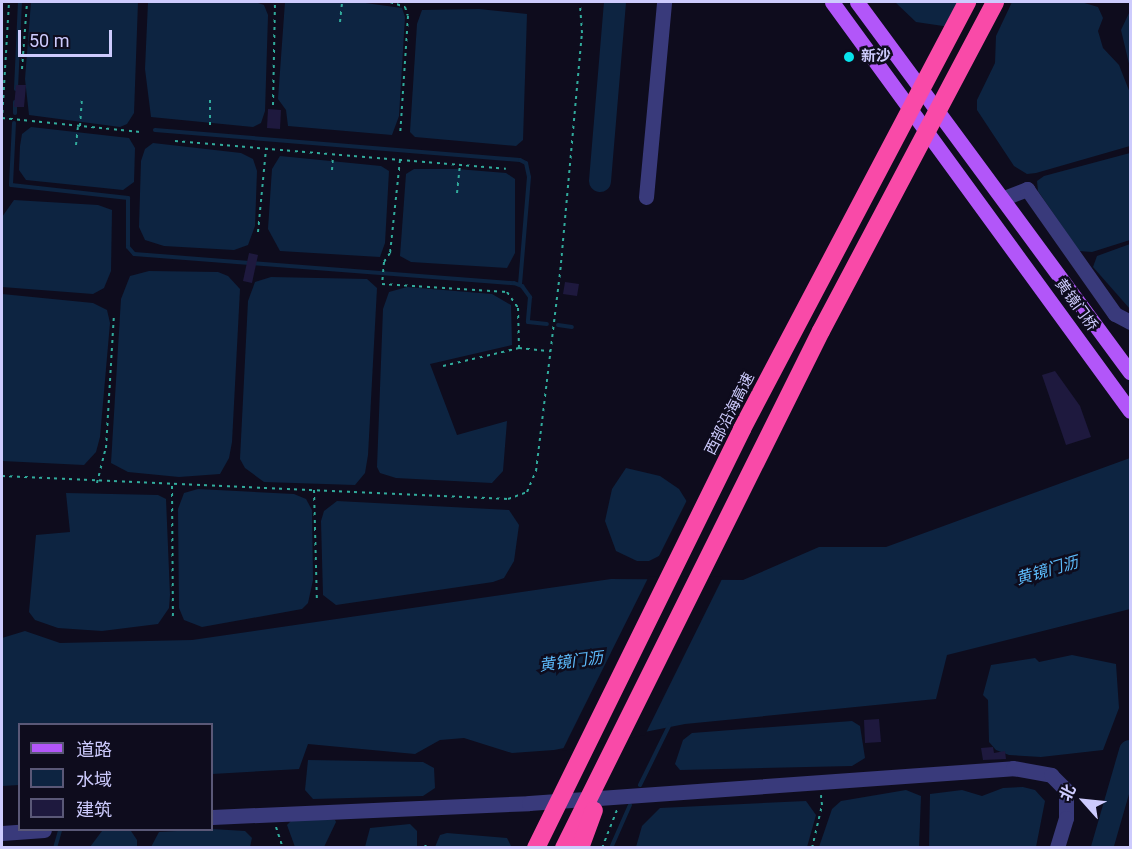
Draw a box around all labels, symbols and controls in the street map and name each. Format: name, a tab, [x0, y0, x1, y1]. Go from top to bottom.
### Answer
scale bar	[21, 18, 116, 56]
text: 50 m	[29, 30, 69, 51]
place label: 新沙	[861, 48, 891, 66]
marker: 新沙	[842, 50, 856, 64]
street label: 黄镜门桥	[1051, 275, 1101, 335]
street label: 西部沿海高速	[702, 370, 758, 458]
water label: 黄镜门沥	[1014, 553, 1080, 589]
water label: 黄镜门沥	[538, 649, 604, 675]
legend	[18, 723, 213, 831]
text: 道路	[76, 739, 112, 760]
text: 水域	[76, 769, 112, 790]
north arrow	[1054, 771, 1114, 831]
text: 北	[1055, 781, 1080, 804]
text: 建筑	[76, 799, 112, 820]

